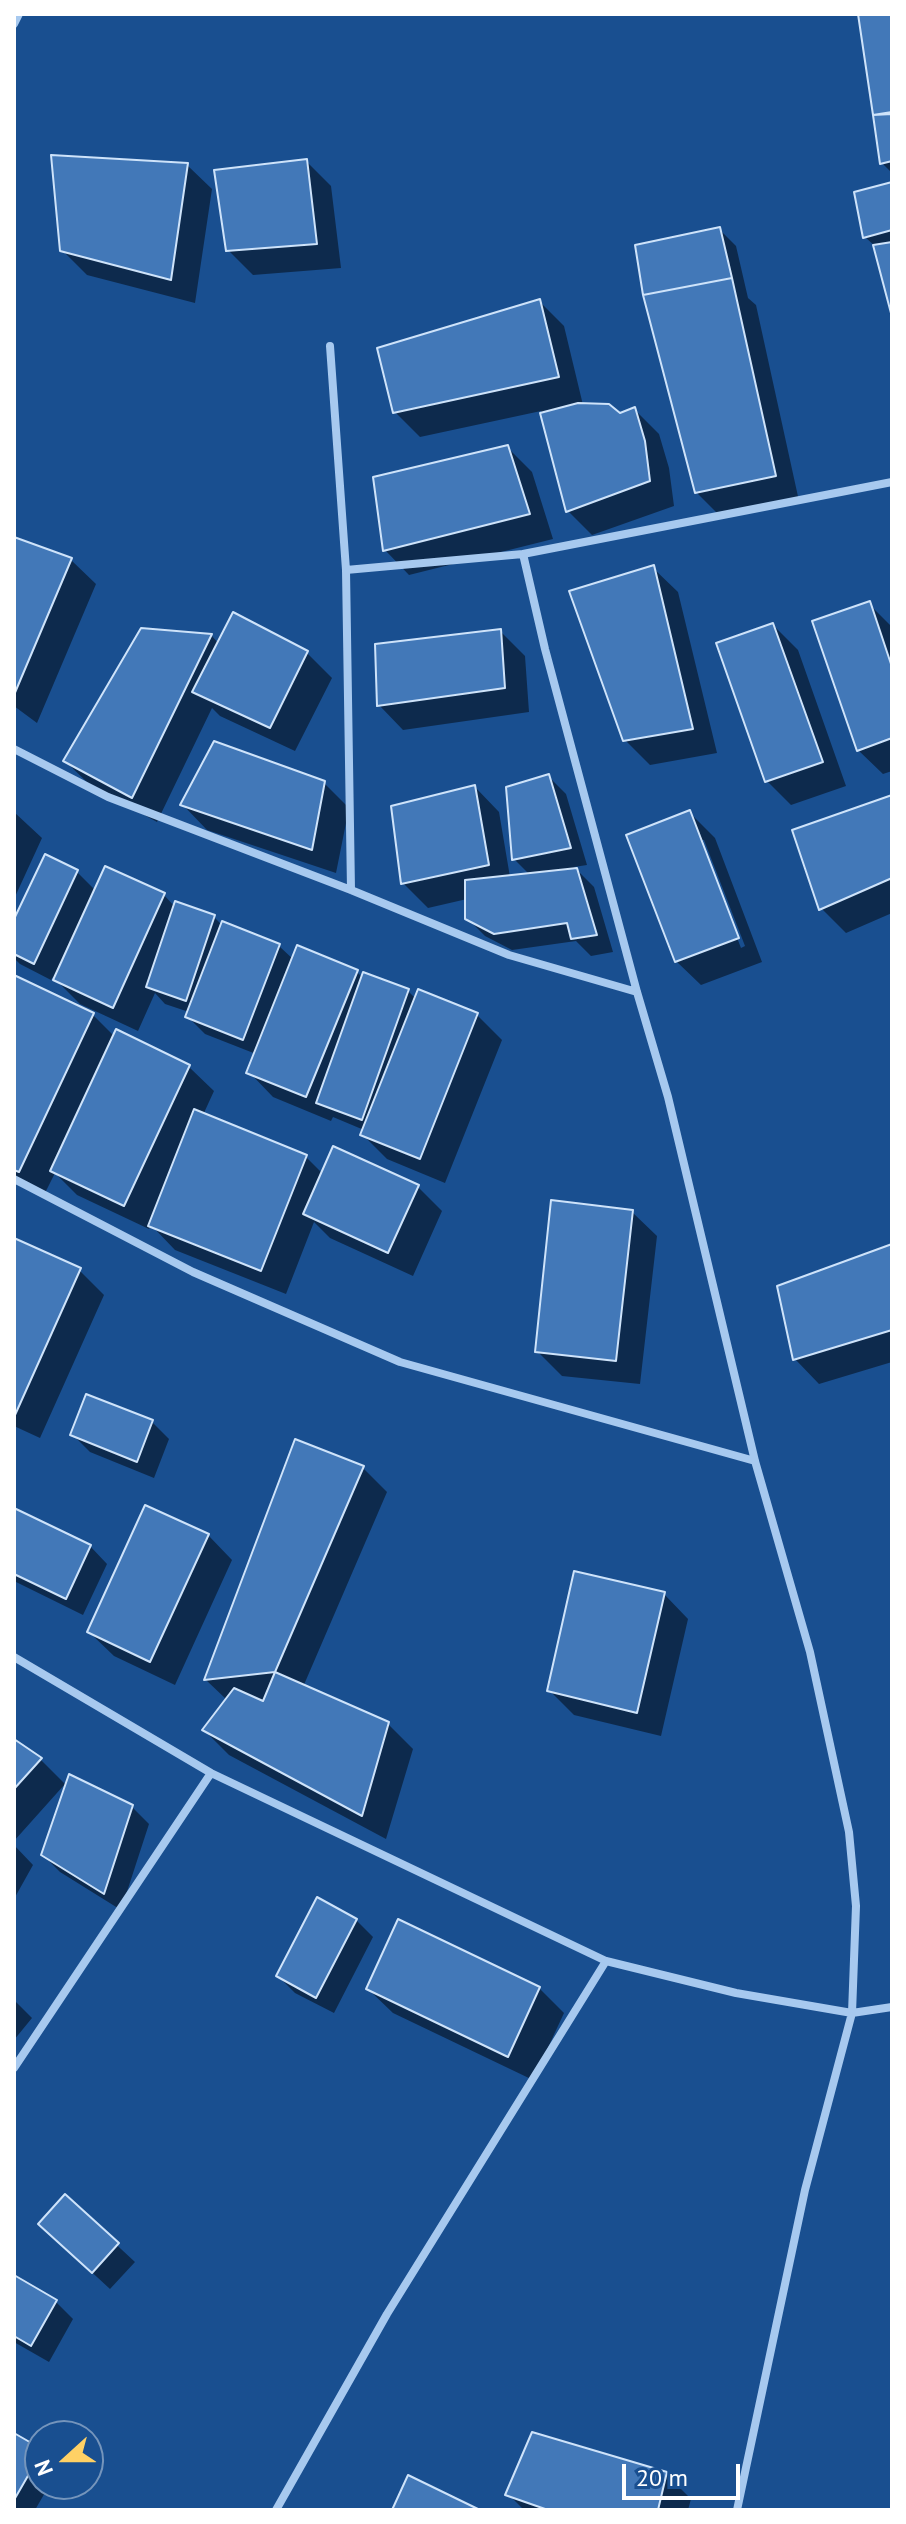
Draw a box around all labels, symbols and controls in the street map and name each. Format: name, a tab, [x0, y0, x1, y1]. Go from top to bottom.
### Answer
north arrow	[24, 2420, 104, 2500]
scale bar	[626, 2448, 744, 2498]
text: N	[28, 2456, 59, 2480]
text: 20 m	[636, 2462, 688, 2493]

